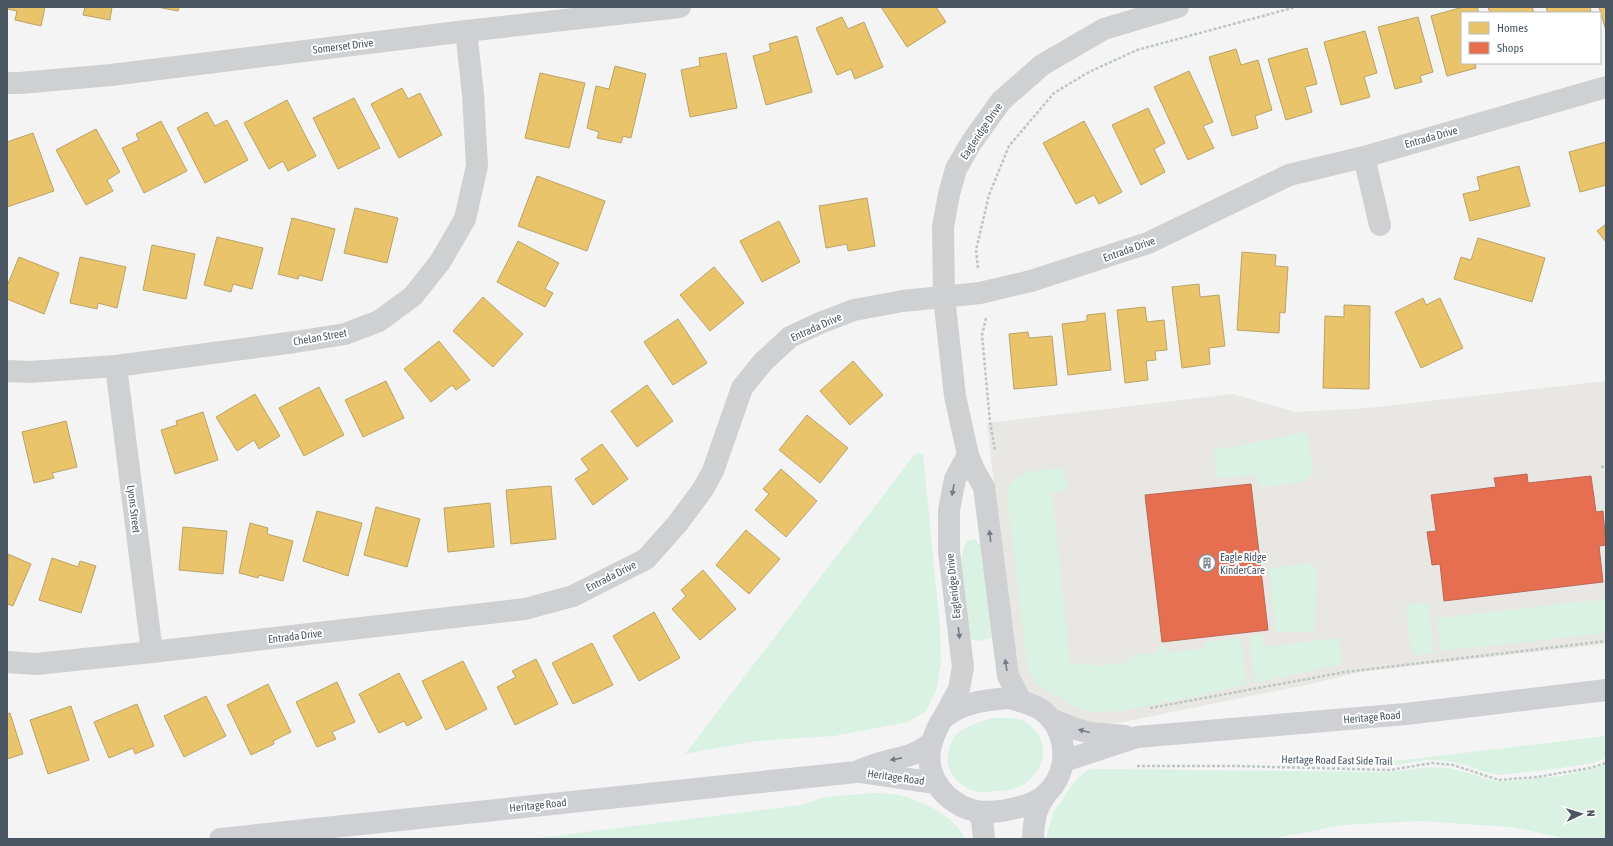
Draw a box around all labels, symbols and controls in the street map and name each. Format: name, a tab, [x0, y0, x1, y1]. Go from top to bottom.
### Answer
legend	[1461, 12, 1601, 64]
text: Homes	[1497, 21, 1528, 35]
street label: Somerset Drive	[312, 36, 374, 56]
text: Shops	[1497, 41, 1523, 55]
street label: Eagleridge Drive	[958, 100, 1004, 162]
street label: Entrada Drive	[1403, 124, 1459, 150]
street label: Entrada Drive	[1101, 234, 1157, 264]
street label: Entrada Drive	[789, 310, 843, 344]
street label: Chelan Street	[292, 326, 348, 348]
street label: Lyons Street	[125, 484, 143, 534]
one-way arrow	[950, 484, 956, 496]
one-way arrow	[987, 530, 993, 542]
place label: Eagle Ridge KinderCare	[1220, 551, 1267, 576]
street label: Eagleridge Drive	[944, 553, 962, 619]
building icon: Eagle Ridge KinderCare	[1197, 553, 1217, 573]
street label: Entrada Drive	[584, 558, 638, 594]
street label: Entrada Drive	[267, 627, 323, 645]
one-way arrow	[956, 627, 962, 639]
one-way arrow	[1003, 659, 1009, 671]
street label: Heritage Road	[1343, 709, 1401, 725]
one-way arrow	[1078, 728, 1090, 734]
street label: Hertage Road East Side Trail	[1281, 753, 1393, 767]
one-way arrow	[890, 757, 902, 763]
street label: Heritage Road	[867, 767, 925, 787]
north arrow	[1561, 794, 1601, 834]
street label: Heritage Road	[509, 796, 567, 814]
text: N	[1585, 810, 1597, 817]

